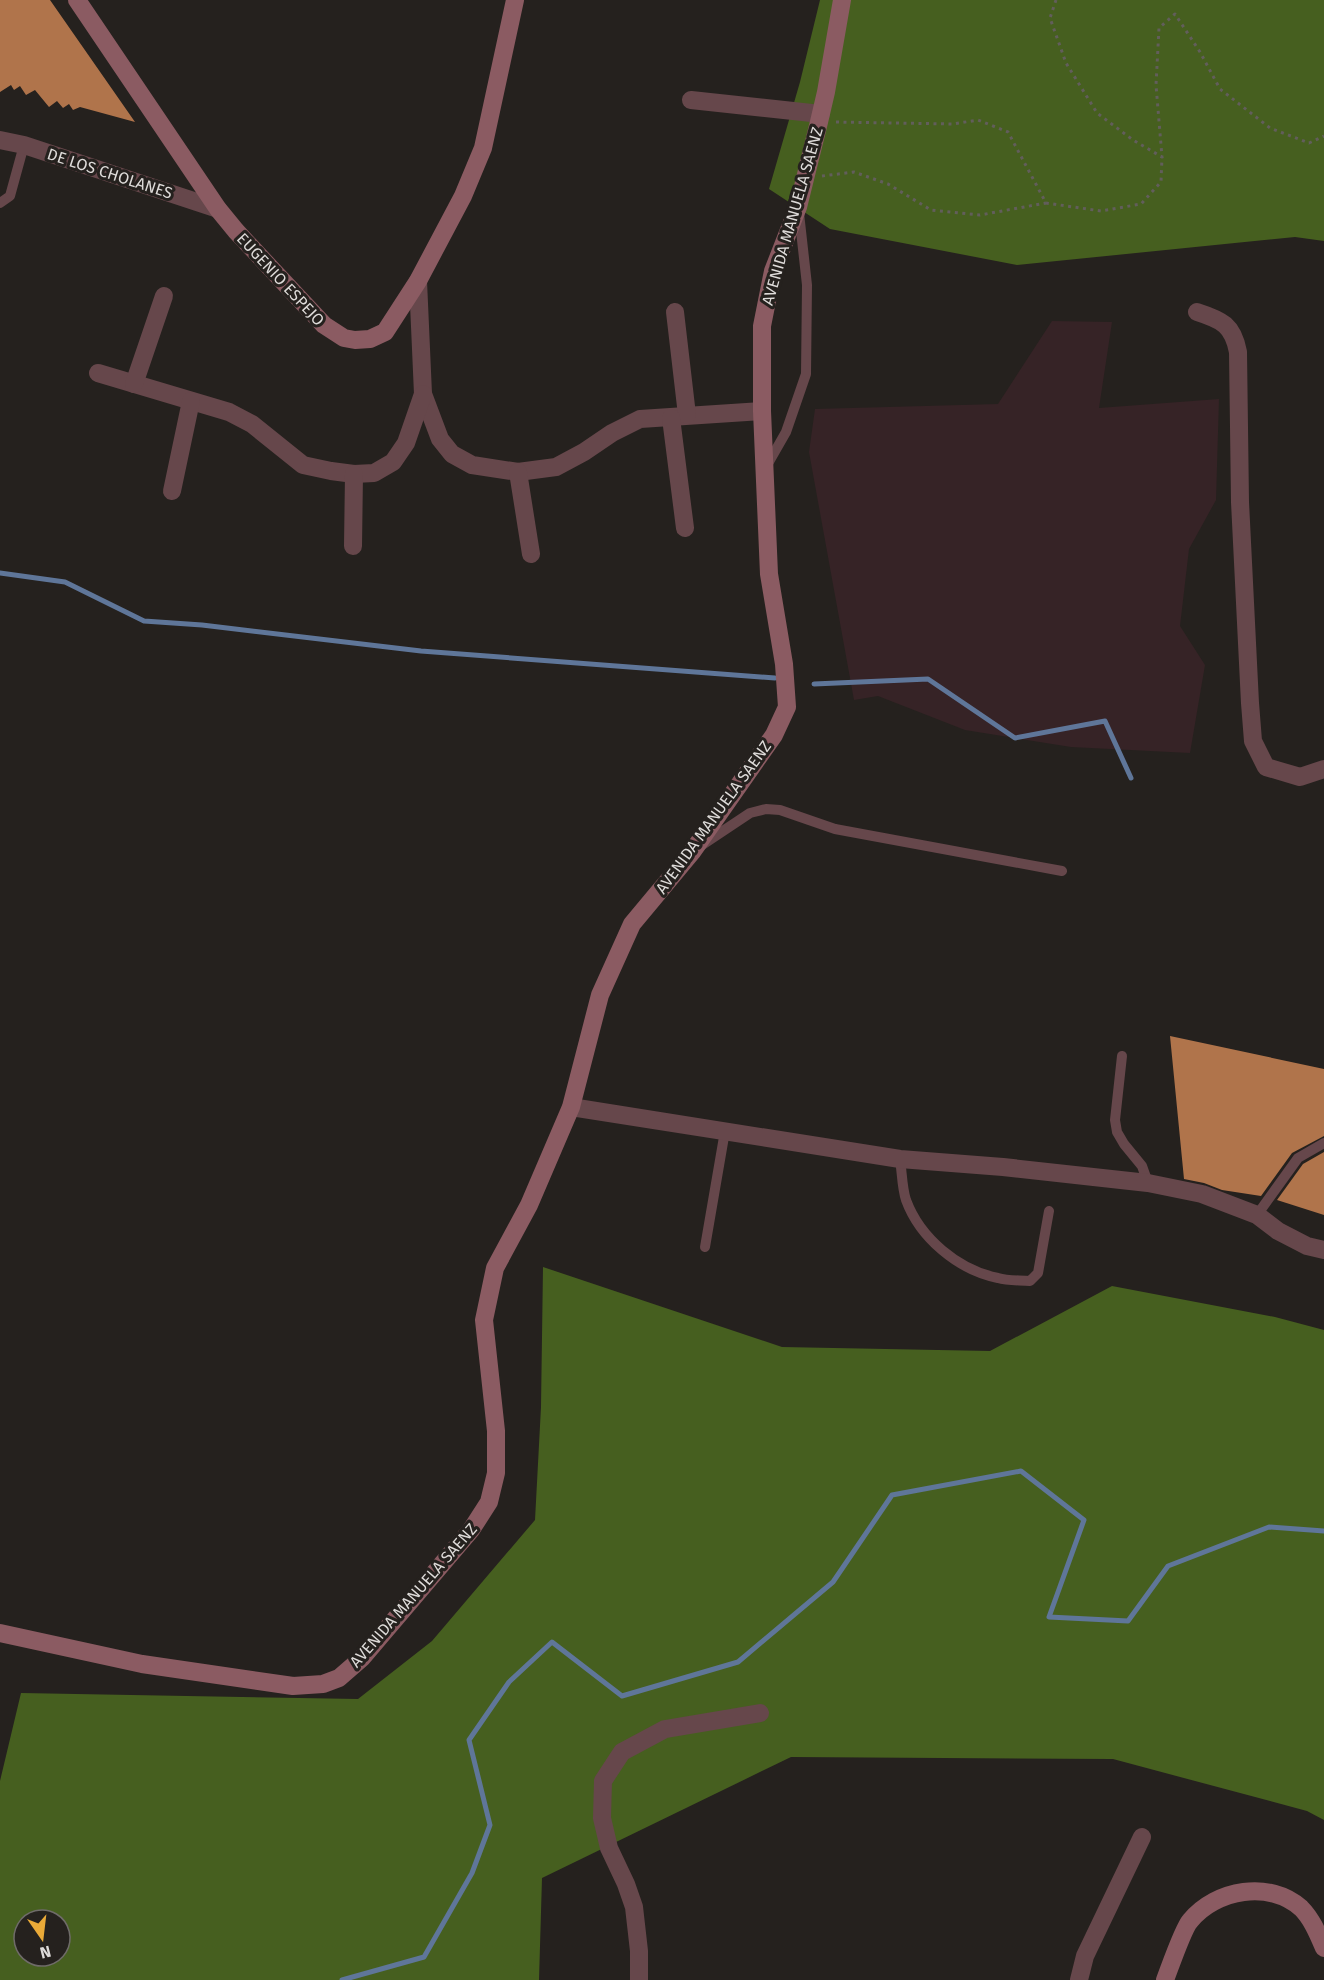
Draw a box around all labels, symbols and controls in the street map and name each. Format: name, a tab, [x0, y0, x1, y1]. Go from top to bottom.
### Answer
street label: AVENIDA MANUELA SAENZ	[758, 125, 827, 307]
street label: DE LOS CHOLANES	[45, 144, 175, 203]
street label: EUGENIO ESPEJO	[233, 229, 328, 330]
street label: AVENIDA MANUELA SAENZ	[652, 737, 775, 897]
street label: AVENIDA MANUELA SAENZ	[346, 1520, 481, 1671]
north arrow	[12, 1908, 72, 1968]
text: N	[38, 1942, 53, 1963]

